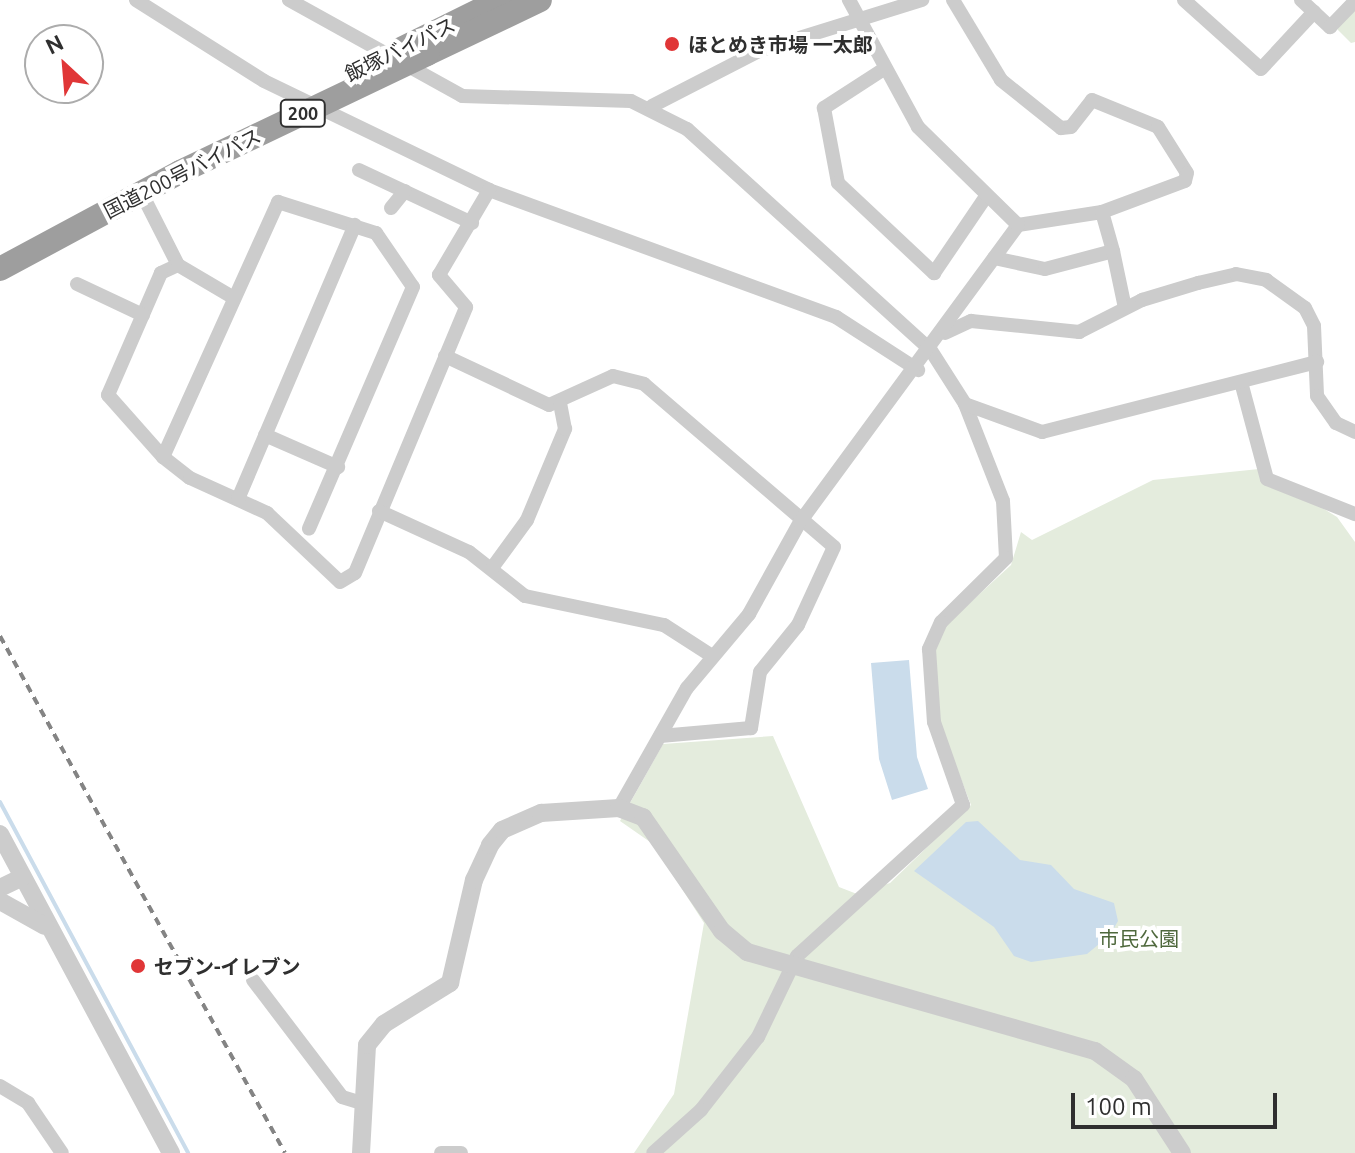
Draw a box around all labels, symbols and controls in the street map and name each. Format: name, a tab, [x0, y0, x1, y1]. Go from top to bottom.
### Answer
street label: 飯塚バイパス	[341, 12, 459, 86]
north arrow	[24, 24, 104, 104]
text: N	[41, 29, 67, 59]
place label: ほとめき市場 一太郎	[688, 32, 873, 56]
marker: ほとめき市場 一太郎	[663, 35, 681, 53]
road number: 200	[279, 99, 327, 127]
street label: 国道200号バイパス	[99, 123, 265, 223]
park label: 市民公園	[1099, 926, 1179, 950]
place label: セブン-イレブン	[154, 954, 301, 978]
marker: セブン-イレブン	[129, 957, 147, 975]
scale bar	[1075, 1077, 1281, 1127]
text: 100 m	[1085, 1093, 1152, 1120]

